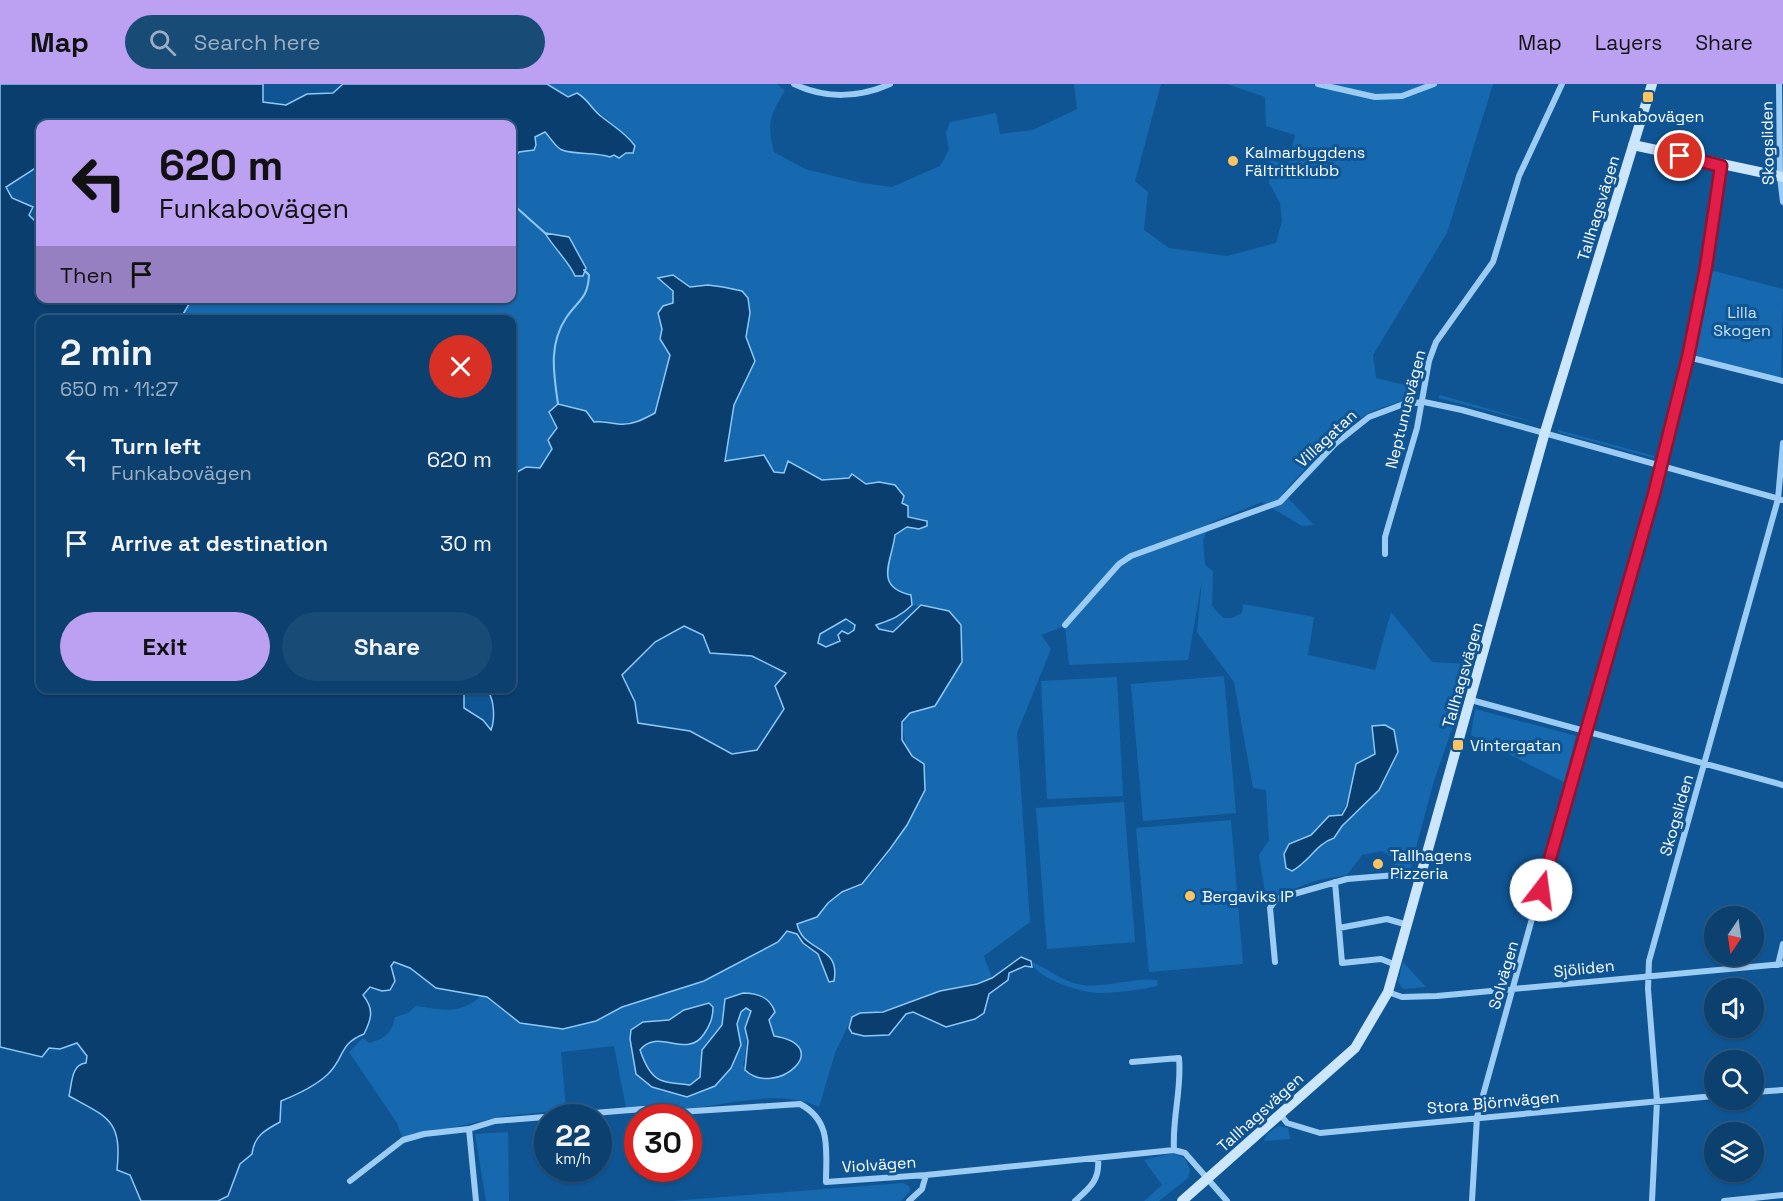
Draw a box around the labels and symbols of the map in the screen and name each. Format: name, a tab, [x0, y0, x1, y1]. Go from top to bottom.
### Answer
marker: Funkabovägen	[1641, 90, 1655, 104]
street label: Skogsliden	[1756, 101, 1779, 185]
place label: Funkabovägen	[1592, 106, 1704, 127]
pin	[1654, 130, 1705, 181]
place label: Kalmarbygdens Fältrittklubb	[1245, 142, 1365, 181]
street label: Tallhagsvägen	[1572, 153, 1624, 263]
marker: Kalmarbygdens Fältrittklubb	[1226, 154, 1240, 168]
park label: Lilla Skogen	[1713, 302, 1771, 341]
street label: Neptunusvägen	[1381, 348, 1430, 471]
street label: Villagatan	[1291, 405, 1361, 472]
street label: Tallhagsvägen	[1437, 620, 1488, 731]
place label: Vintergatan	[1470, 735, 1561, 756]
marker: Vintergatan	[1451, 738, 1465, 752]
street label: Skogsliden	[1655, 772, 1698, 858]
place label: Tallhagens Pizzeria	[1390, 845, 1472, 884]
marker: Tallhagens Pizzeria	[1371, 857, 1385, 871]
position arrow	[1509, 858, 1573, 922]
place label: Bergaviks IP	[1202, 886, 1294, 907]
marker: Bergaviks IP	[1183, 889, 1197, 903]
north arrow	[1704, 906, 1764, 966]
street label: Solvägen	[1484, 938, 1523, 1012]
street label: Sjöliden	[1553, 955, 1616, 982]
street label: Tallhagsvägen	[1213, 1068, 1308, 1157]
street label: Stora Björnvägen	[1426, 1086, 1560, 1119]
speed limit sign: 30	[624, 1104, 702, 1182]
street label: Violvägen	[841, 1151, 917, 1178]

